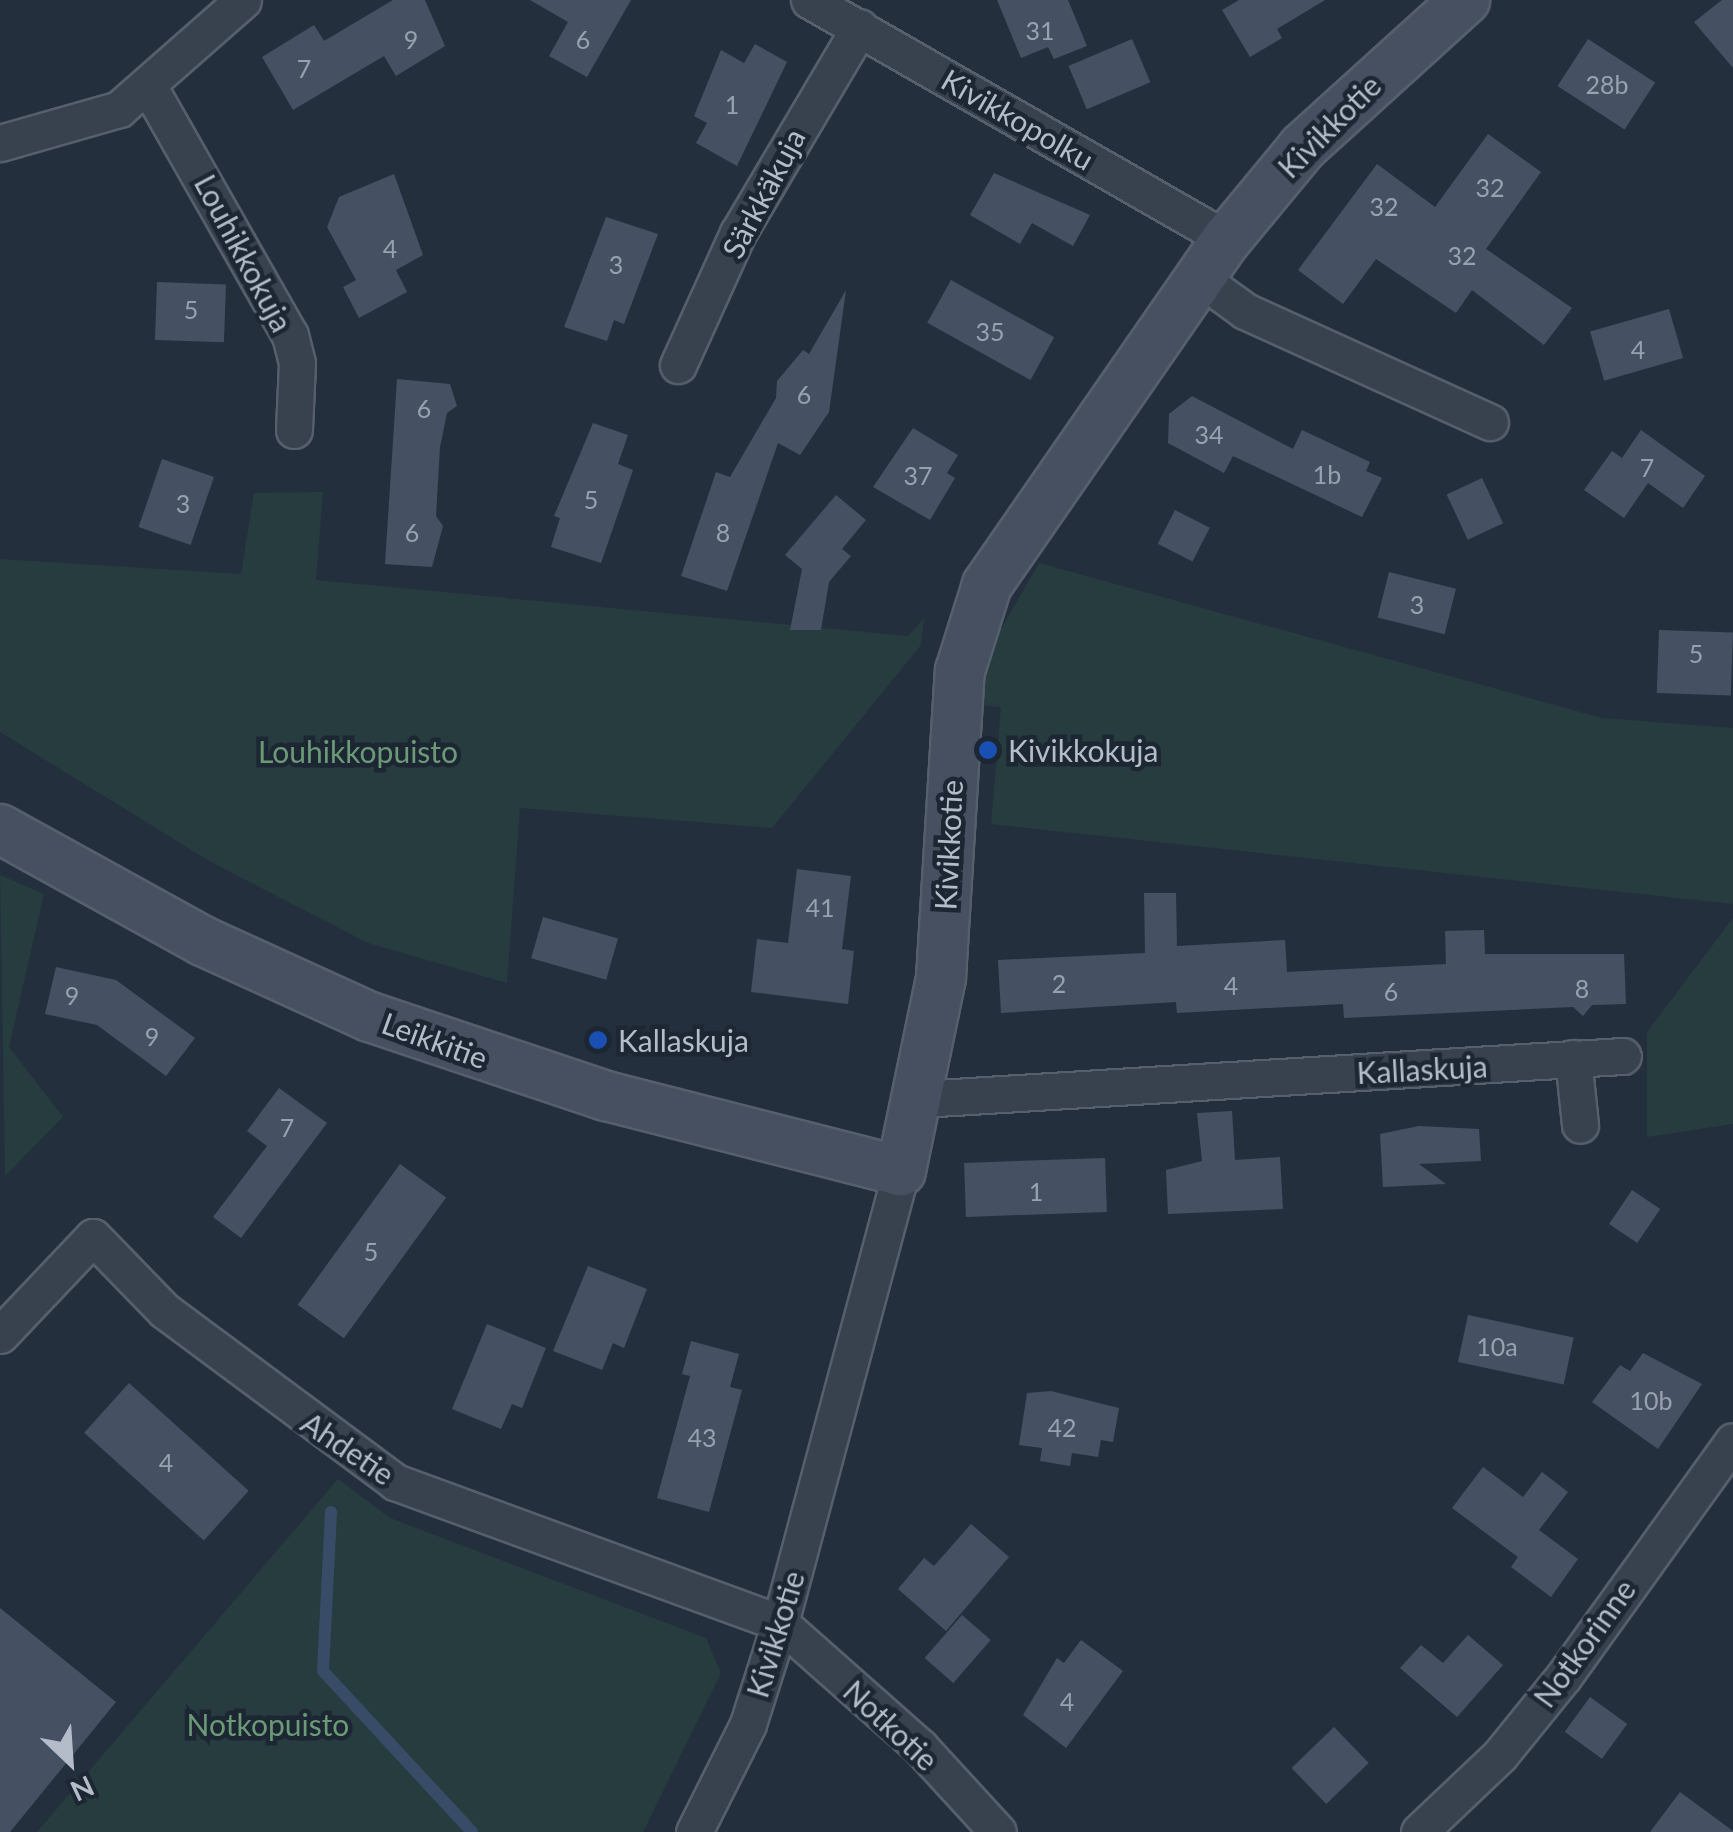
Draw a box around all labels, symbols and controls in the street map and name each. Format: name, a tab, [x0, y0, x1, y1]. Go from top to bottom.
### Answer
house number: 31	[1026, 15, 1054, 45]
house number: 9	[404, 24, 418, 54]
house number: 6	[576, 24, 590, 54]
house number: 7	[297, 53, 311, 83]
street label: Kivikkopolku	[936, 61, 1100, 177]
street label: Kivikkotie	[1270, 67, 1388, 185]
house number: 28b	[1586, 69, 1628, 99]
house number: 1	[725, 89, 739, 119]
street label: Särkkäkuja	[714, 122, 812, 264]
street label: Louhikkokuja	[188, 168, 300, 338]
house number: 32	[1476, 172, 1504, 202]
house number: 32	[1370, 191, 1398, 221]
house number: 4	[383, 233, 397, 263]
house number: 32	[1448, 240, 1476, 270]
house number: 3	[609, 249, 623, 279]
house number: 5	[184, 294, 198, 324]
house number: 35	[976, 316, 1004, 346]
house number: 4	[1631, 334, 1645, 364]
house number: 6	[797, 379, 811, 409]
house number: 6	[417, 393, 431, 423]
house number: 34	[1195, 419, 1223, 449]
house number: 7	[1640, 452, 1654, 482]
house number: 1b	[1313, 459, 1341, 489]
house number: 37	[904, 460, 932, 490]
house number: 5	[584, 484, 598, 514]
house number: 3	[176, 488, 190, 518]
house number: 6	[405, 517, 419, 547]
house number: 8	[716, 517, 730, 547]
house number: 3	[1410, 589, 1424, 619]
house number: 5	[1689, 638, 1703, 668]
place label: Kivikkokuja	[1008, 732, 1158, 768]
park label: Louhikkopuisto	[258, 733, 458, 769]
marker: Kivikkokuja	[977, 739, 999, 761]
street label: Kivikkotie	[927, 779, 969, 911]
house number: 41	[806, 892, 834, 922]
house number: 2	[1052, 968, 1066, 998]
house number: 4	[1224, 970, 1238, 1000]
house number: 8	[1575, 973, 1589, 1003]
house number: 6	[1384, 976, 1398, 1006]
house number: 9	[65, 980, 79, 1010]
street label: Leikkitie	[377, 1004, 493, 1076]
house number: 9	[145, 1021, 159, 1051]
place label: Kallaskuja	[618, 1022, 749, 1058]
marker: Kallaskuja	[587, 1029, 609, 1051]
street label: Kallaskuja	[1356, 1048, 1488, 1090]
house number: 7	[280, 1112, 294, 1142]
house number: 1	[1029, 1176, 1043, 1206]
house number: 5	[364, 1236, 378, 1266]
house number: 10a	[1476, 1331, 1518, 1361]
house number: 10b	[1630, 1385, 1672, 1415]
street label: Ahdetie	[295, 1404, 401, 1492]
house number: 42	[1048, 1412, 1076, 1442]
house number: 43	[688, 1422, 716, 1452]
house number: 4	[159, 1447, 173, 1477]
street label: Kivikkotie	[739, 1566, 811, 1702]
street label: Notkorinne	[1526, 1572, 1642, 1714]
street label: Notkotie	[837, 1672, 945, 1778]
house number: 4	[1060, 1686, 1074, 1716]
park label: Notkopuisto	[187, 1706, 349, 1742]
north arrow	[20, 1712, 120, 1812]
text: N	[66, 1769, 100, 1809]

